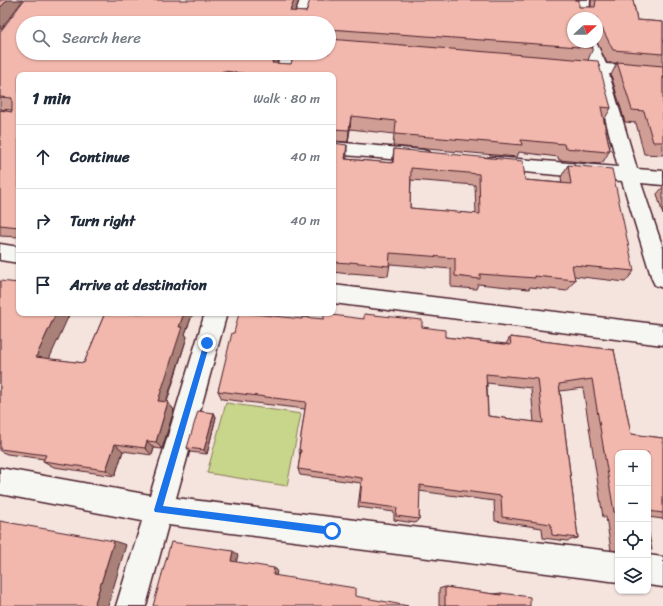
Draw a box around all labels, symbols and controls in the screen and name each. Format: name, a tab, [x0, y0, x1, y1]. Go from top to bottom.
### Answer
north arrow	[567, 12, 603, 48]
search box	[16, 16, 336, 60]
text: Search here	[62, 25, 141, 51]
icon: search	[30, 27, 52, 49]
text: 1 min	[32, 83, 71, 113]
text: Walk · 80 m	[253, 87, 320, 110]
text: Continue	[70, 144, 130, 170]
text: 40 m	[290, 145, 320, 168]
icon: ahead	[32, 146, 54, 168]
text: Turn right	[70, 208, 135, 234]
text: 40 m	[290, 209, 320, 232]
icon: right	[32, 210, 54, 232]
text: Arrive at destination	[70, 272, 207, 298]
icon: arrive	[32, 274, 54, 296]
route end	[198, 334, 216, 352]
map controls	[615, 450, 651, 594]
button: +	[615, 450, 651, 486]
button: −	[615, 486, 651, 522]
route start	[323, 522, 341, 540]
button: locate	[615, 522, 651, 558]
button: layers	[615, 558, 651, 594]

